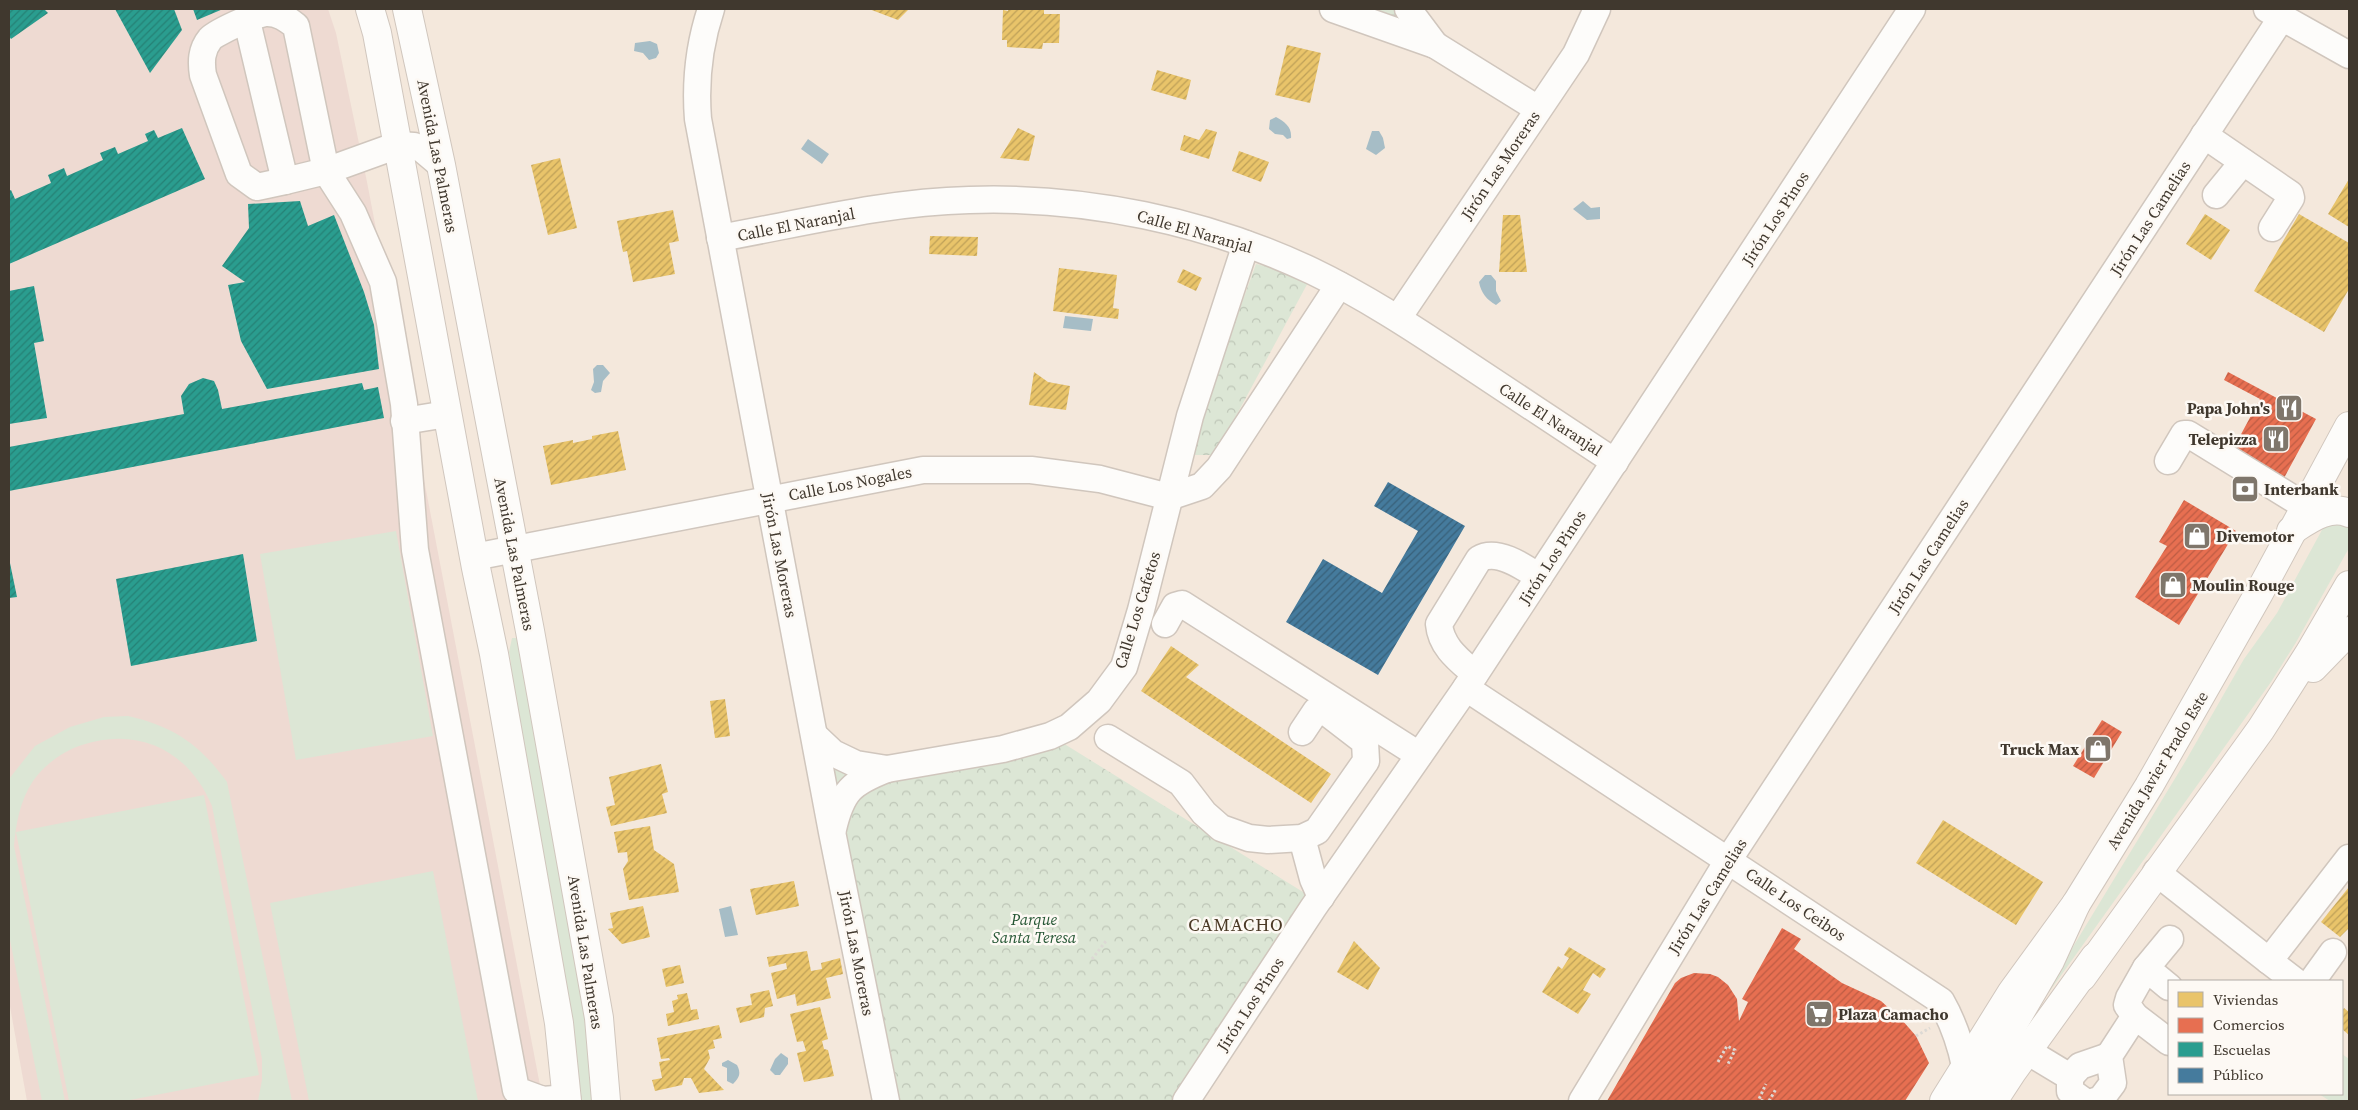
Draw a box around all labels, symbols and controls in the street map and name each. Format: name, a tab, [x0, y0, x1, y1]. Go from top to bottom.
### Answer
street label: Avenida Las Palmeras	[412, 77, 464, 235]
street label: Jirón Las Moreras	[1455, 106, 1545, 225]
street label: Jirón Las Camelias	[2104, 156, 2195, 281]
street label: Jirón Los Pinos	[1736, 167, 1814, 270]
street label: Calle El Naranjal	[735, 202, 857, 246]
street label: Calle El Naranjal	[1135, 204, 1256, 258]
street label: Calle El Naranjal	[1495, 377, 1607, 461]
restaurant icon: Papa John's	[2274, 393, 2304, 423]
place label: Papa John's	[2187, 397, 2270, 419]
restaurant icon: Telepizza	[2261, 424, 2291, 454]
place label: Telepizza	[2189, 428, 2257, 450]
street label: Calle Los Nogales	[787, 460, 913, 506]
bank icon: Interbank	[2230, 474, 2260, 504]
street label: Avenida Las Palmeras	[489, 475, 541, 633]
place label: Interbank	[2264, 478, 2339, 500]
street label: Jirón Las Moreras	[757, 490, 803, 620]
street label: Jirón Las Camelias	[1882, 494, 1973, 619]
street label: Jirón Los Pinos	[1513, 506, 1591, 609]
shop icon: Divemotor	[2182, 521, 2212, 551]
place label: Divemotor	[2216, 525, 2295, 547]
street label: Calle Los Cafetos	[1109, 549, 1165, 671]
shop icon: Moulin Rouge	[2158, 570, 2188, 600]
place label: Moulin Rouge	[2192, 574, 2294, 596]
street label: Avenida Javier Prado Este	[2101, 687, 2213, 853]
shop icon: Truck Max	[2083, 734, 2113, 764]
place label: Truck Max	[2000, 738, 2079, 760]
street label: Jirón Las Camelias	[1662, 834, 1752, 959]
street label: Calle Los Ceibos	[1741, 862, 1851, 946]
street label: Avenida Las Palmeras	[563, 873, 609, 1031]
street label: Jirón Las Moreras	[834, 888, 880, 1018]
park label: Parque Santa Teresa	[992, 908, 1077, 948]
district label: CAMACHO	[1188, 912, 1284, 937]
street label: Jirón Los Pinos	[1211, 953, 1289, 1056]
legend	[2168, 980, 2343, 1095]
text: Viviendas	[2213, 989, 2278, 1010]
supermarket icon: Plaza Camacho	[1804, 999, 1834, 1029]
place label: Plaza Camacho	[1838, 1003, 1948, 1025]
text: Comercios	[2213, 1014, 2285, 1035]
text: Escuelas	[2213, 1039, 2270, 1060]
text: Público	[2213, 1064, 2264, 1085]

